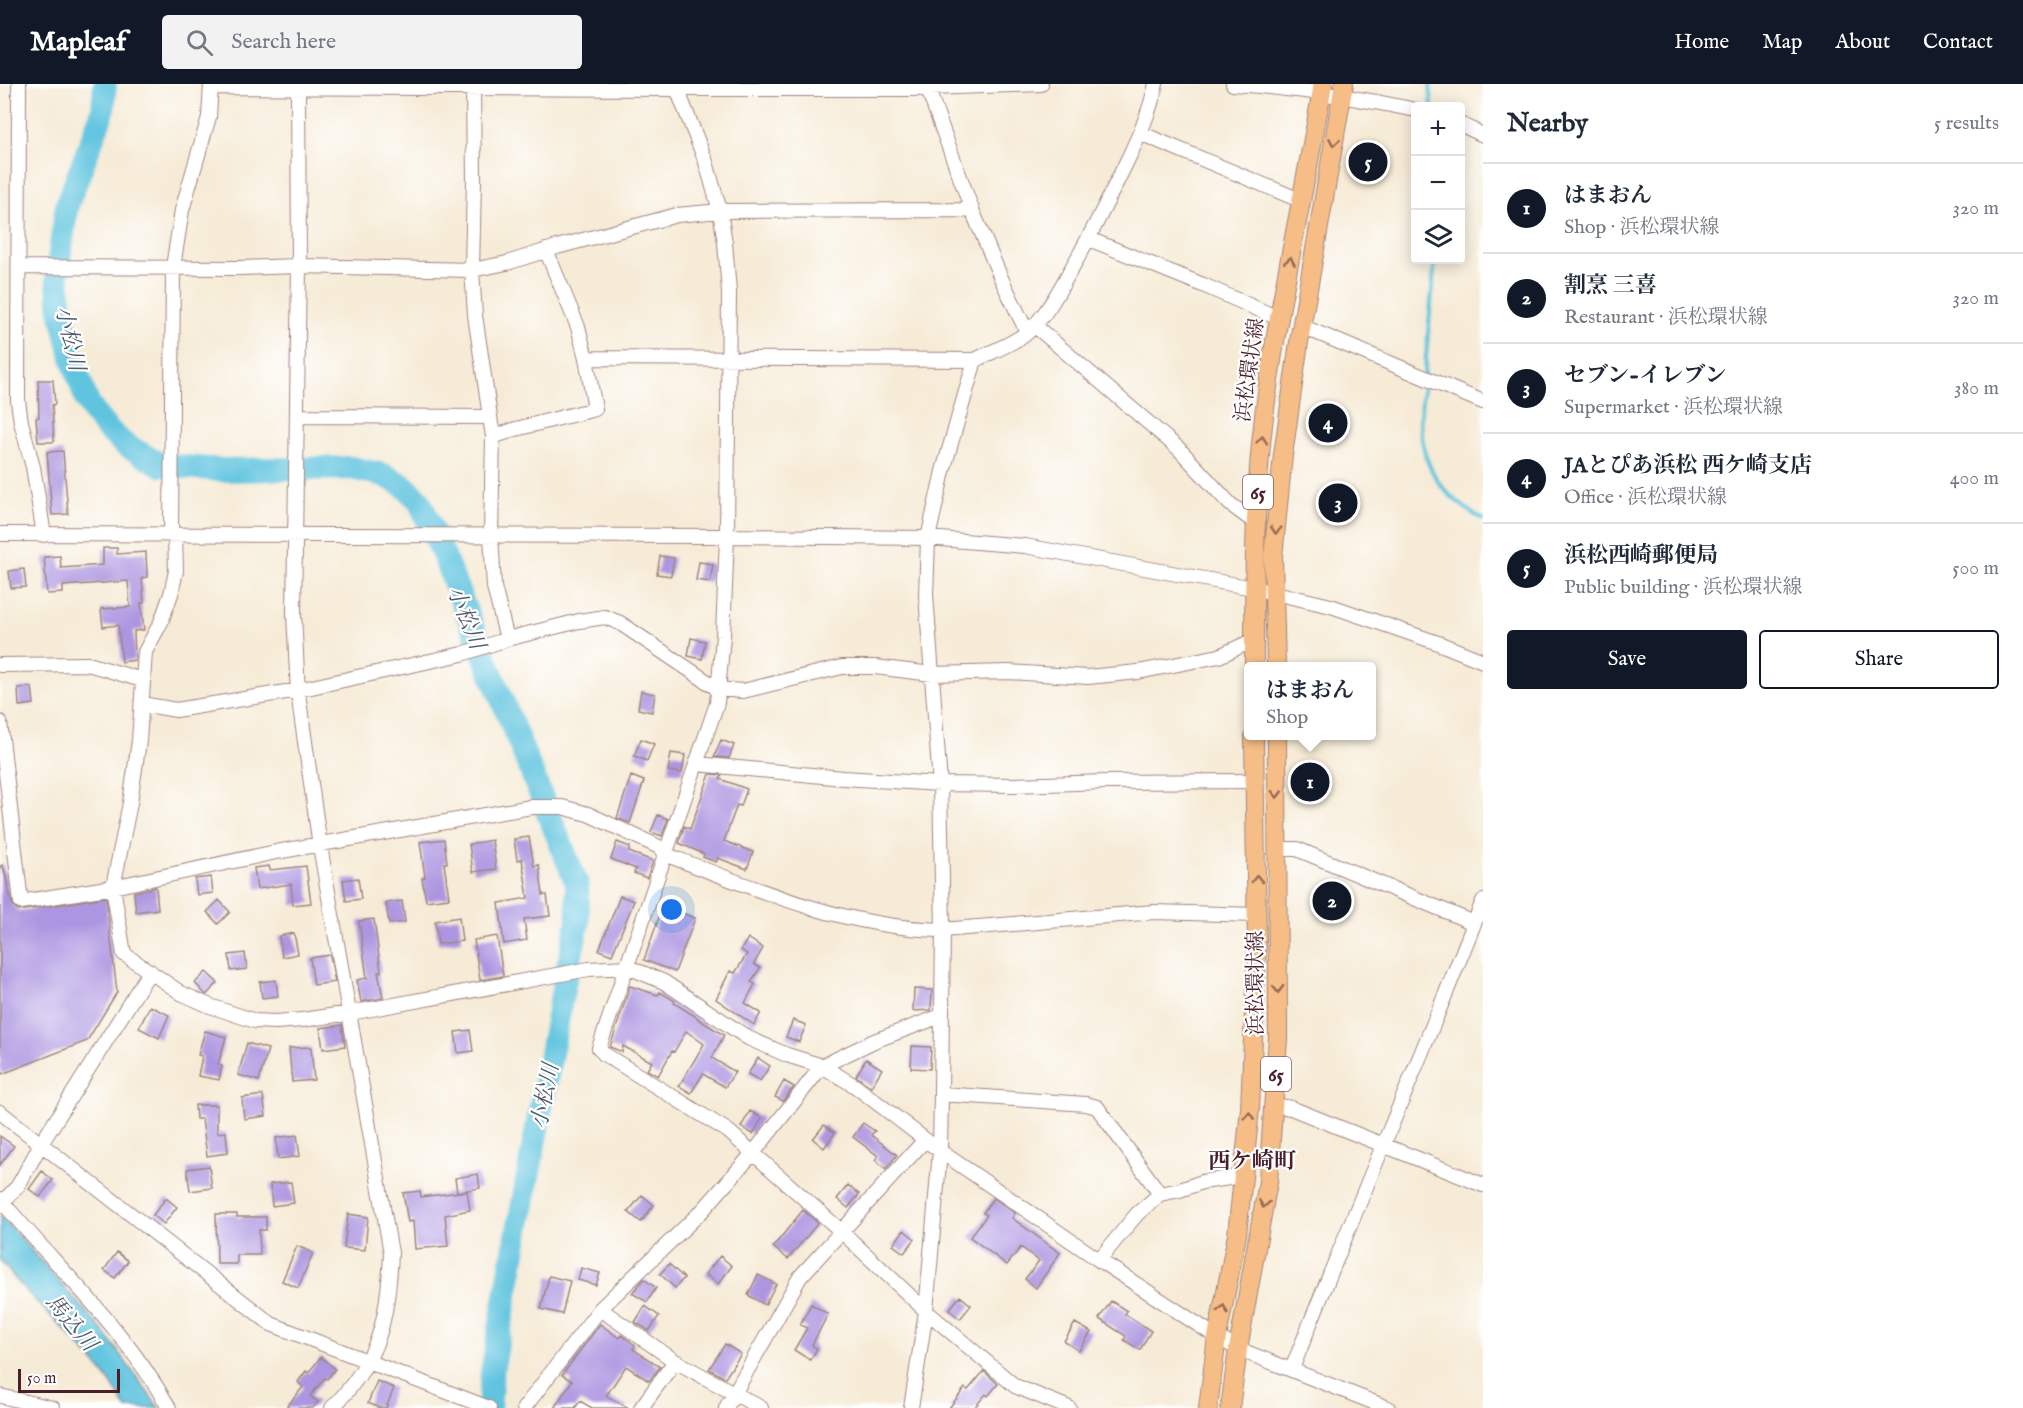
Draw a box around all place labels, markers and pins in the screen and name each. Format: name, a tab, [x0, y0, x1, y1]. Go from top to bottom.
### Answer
pin: 5	[1348, 140, 1388, 184]
pin: 4	[1308, 400, 1348, 446]
pin: 3	[1318, 480, 1358, 526]
pin: 1	[1290, 760, 1330, 804]
pin: 2	[1312, 878, 1352, 924]

